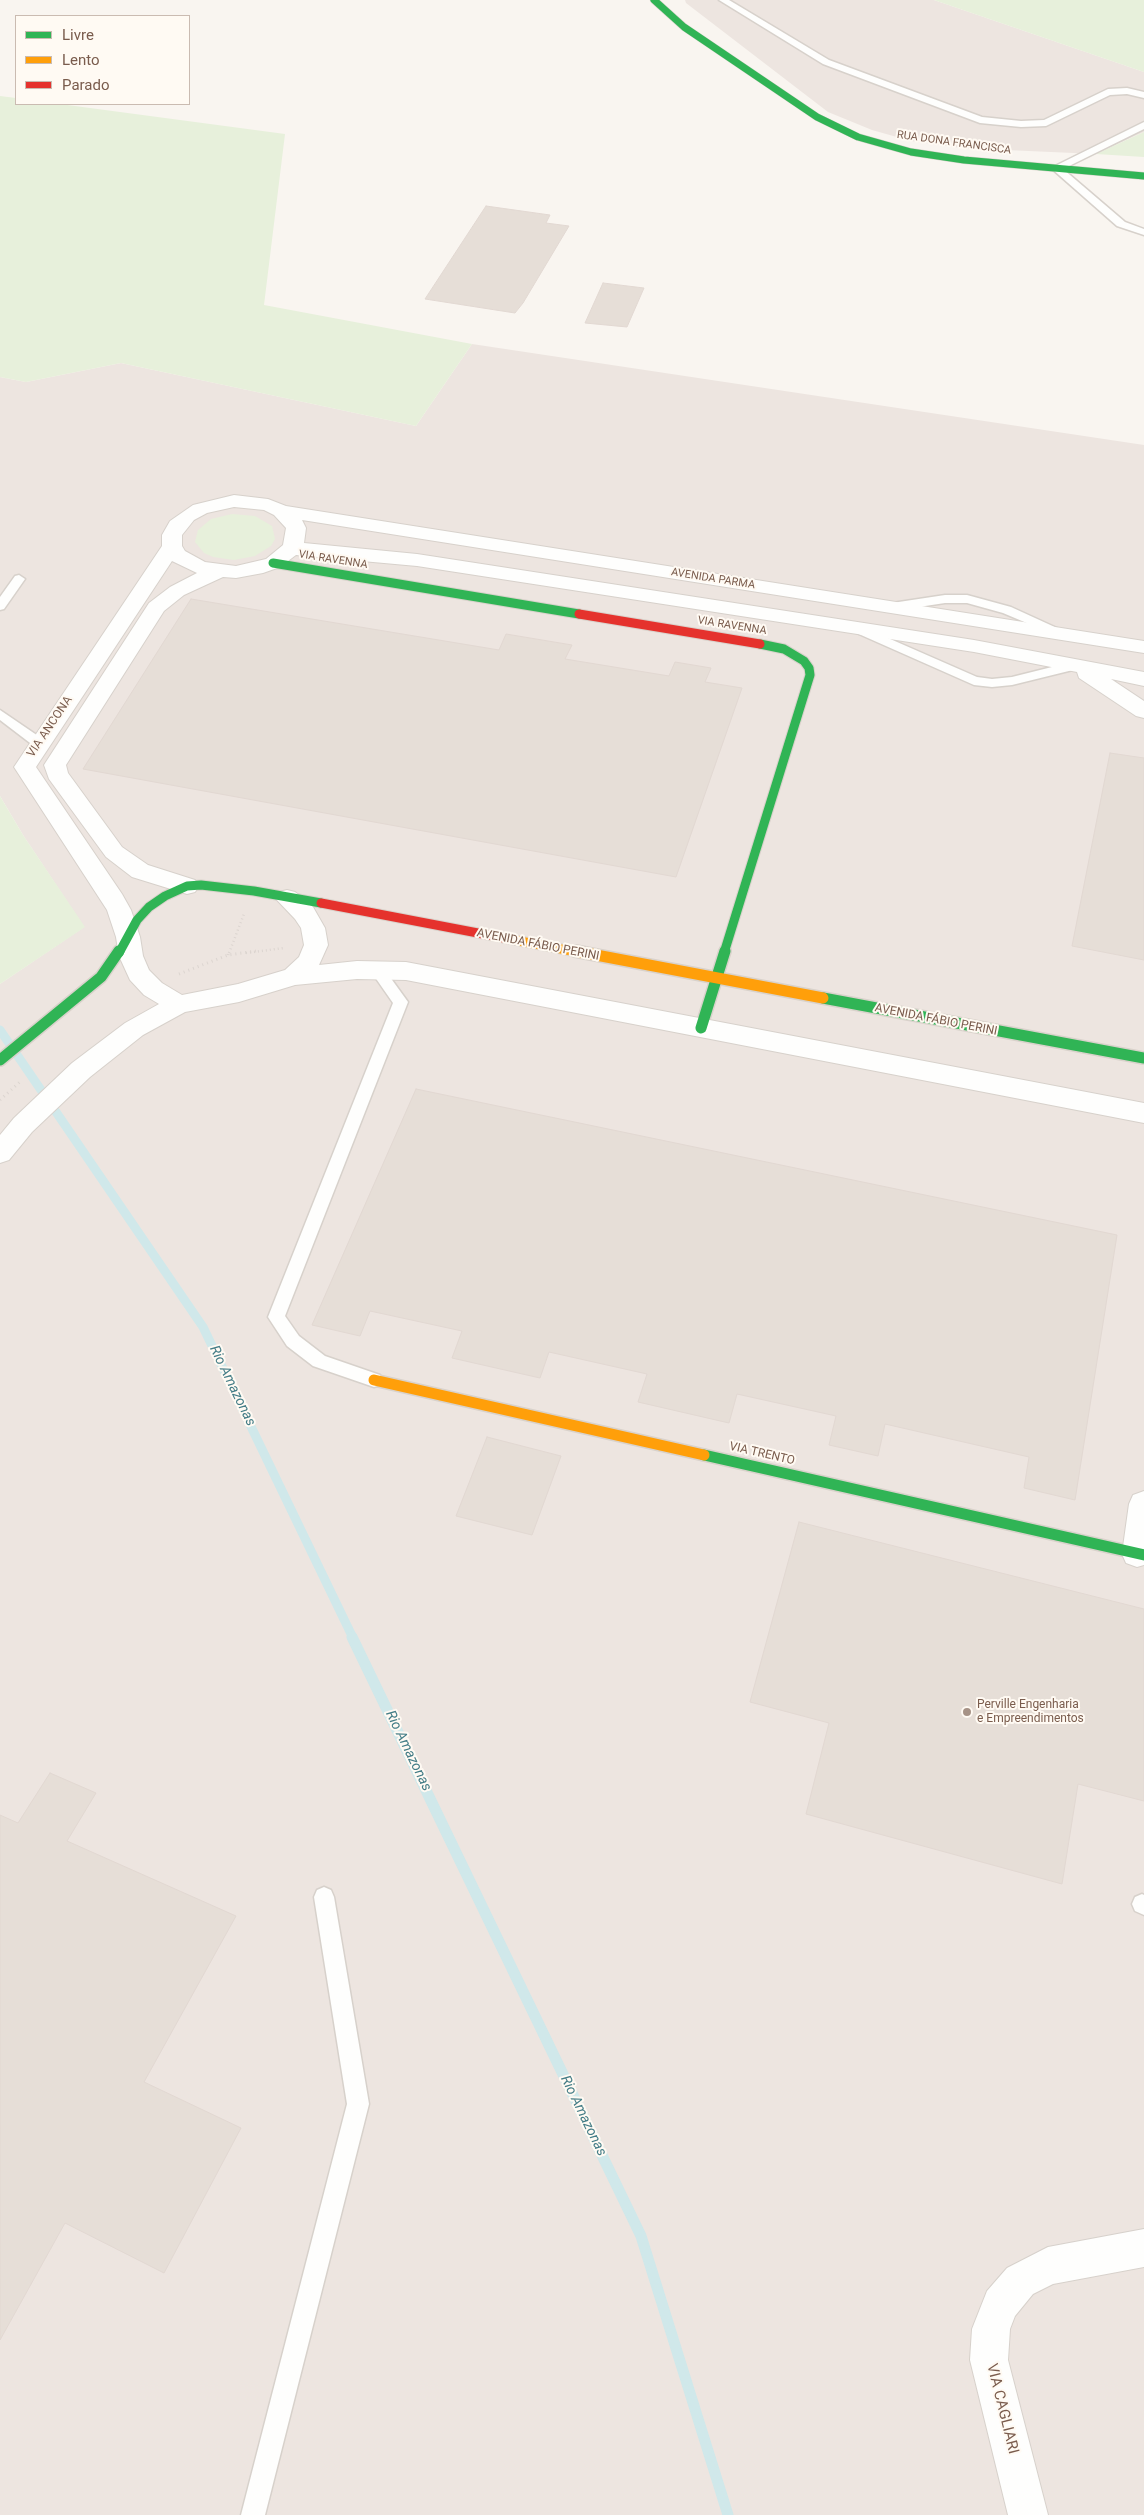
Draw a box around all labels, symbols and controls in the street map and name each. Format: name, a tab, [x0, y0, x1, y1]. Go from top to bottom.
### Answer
legend	[15, 15, 190, 105]
text: Livre	[62, 26, 94, 44]
text: Lento	[62, 51, 100, 69]
text: Parado	[62, 76, 110, 94]
street label: RUA DONA FRANCISCA	[896, 128, 1012, 158]
street label: VIA RAVENNA	[298, 548, 368, 572]
street label: AVENIDA PARMA	[670, 566, 756, 592]
street label: VIA RAVENNA	[697, 614, 767, 638]
street label: VIA ANCONA	[24, 694, 76, 760]
street label: AVENIDA FÁBIO PERINI	[476, 926, 600, 964]
street label: AVENIDA FÁBIO PERINI	[874, 1001, 998, 1039]
water label: Rio Amazonas	[205, 1343, 259, 1429]
street label: VIA TRENTO	[728, 1439, 796, 1469]
place label: Perville Engenharia e Empreendimentos	[977, 1698, 1084, 1726]
marker: Perville Engenharia e Empreendimentos	[961, 1706, 973, 1718]
water label: Rio Amazonas	[381, 1708, 435, 1794]
water label: Rio Amazonas	[556, 2073, 610, 2159]
street label: VIA CAGLIARI	[982, 2362, 1022, 2456]

